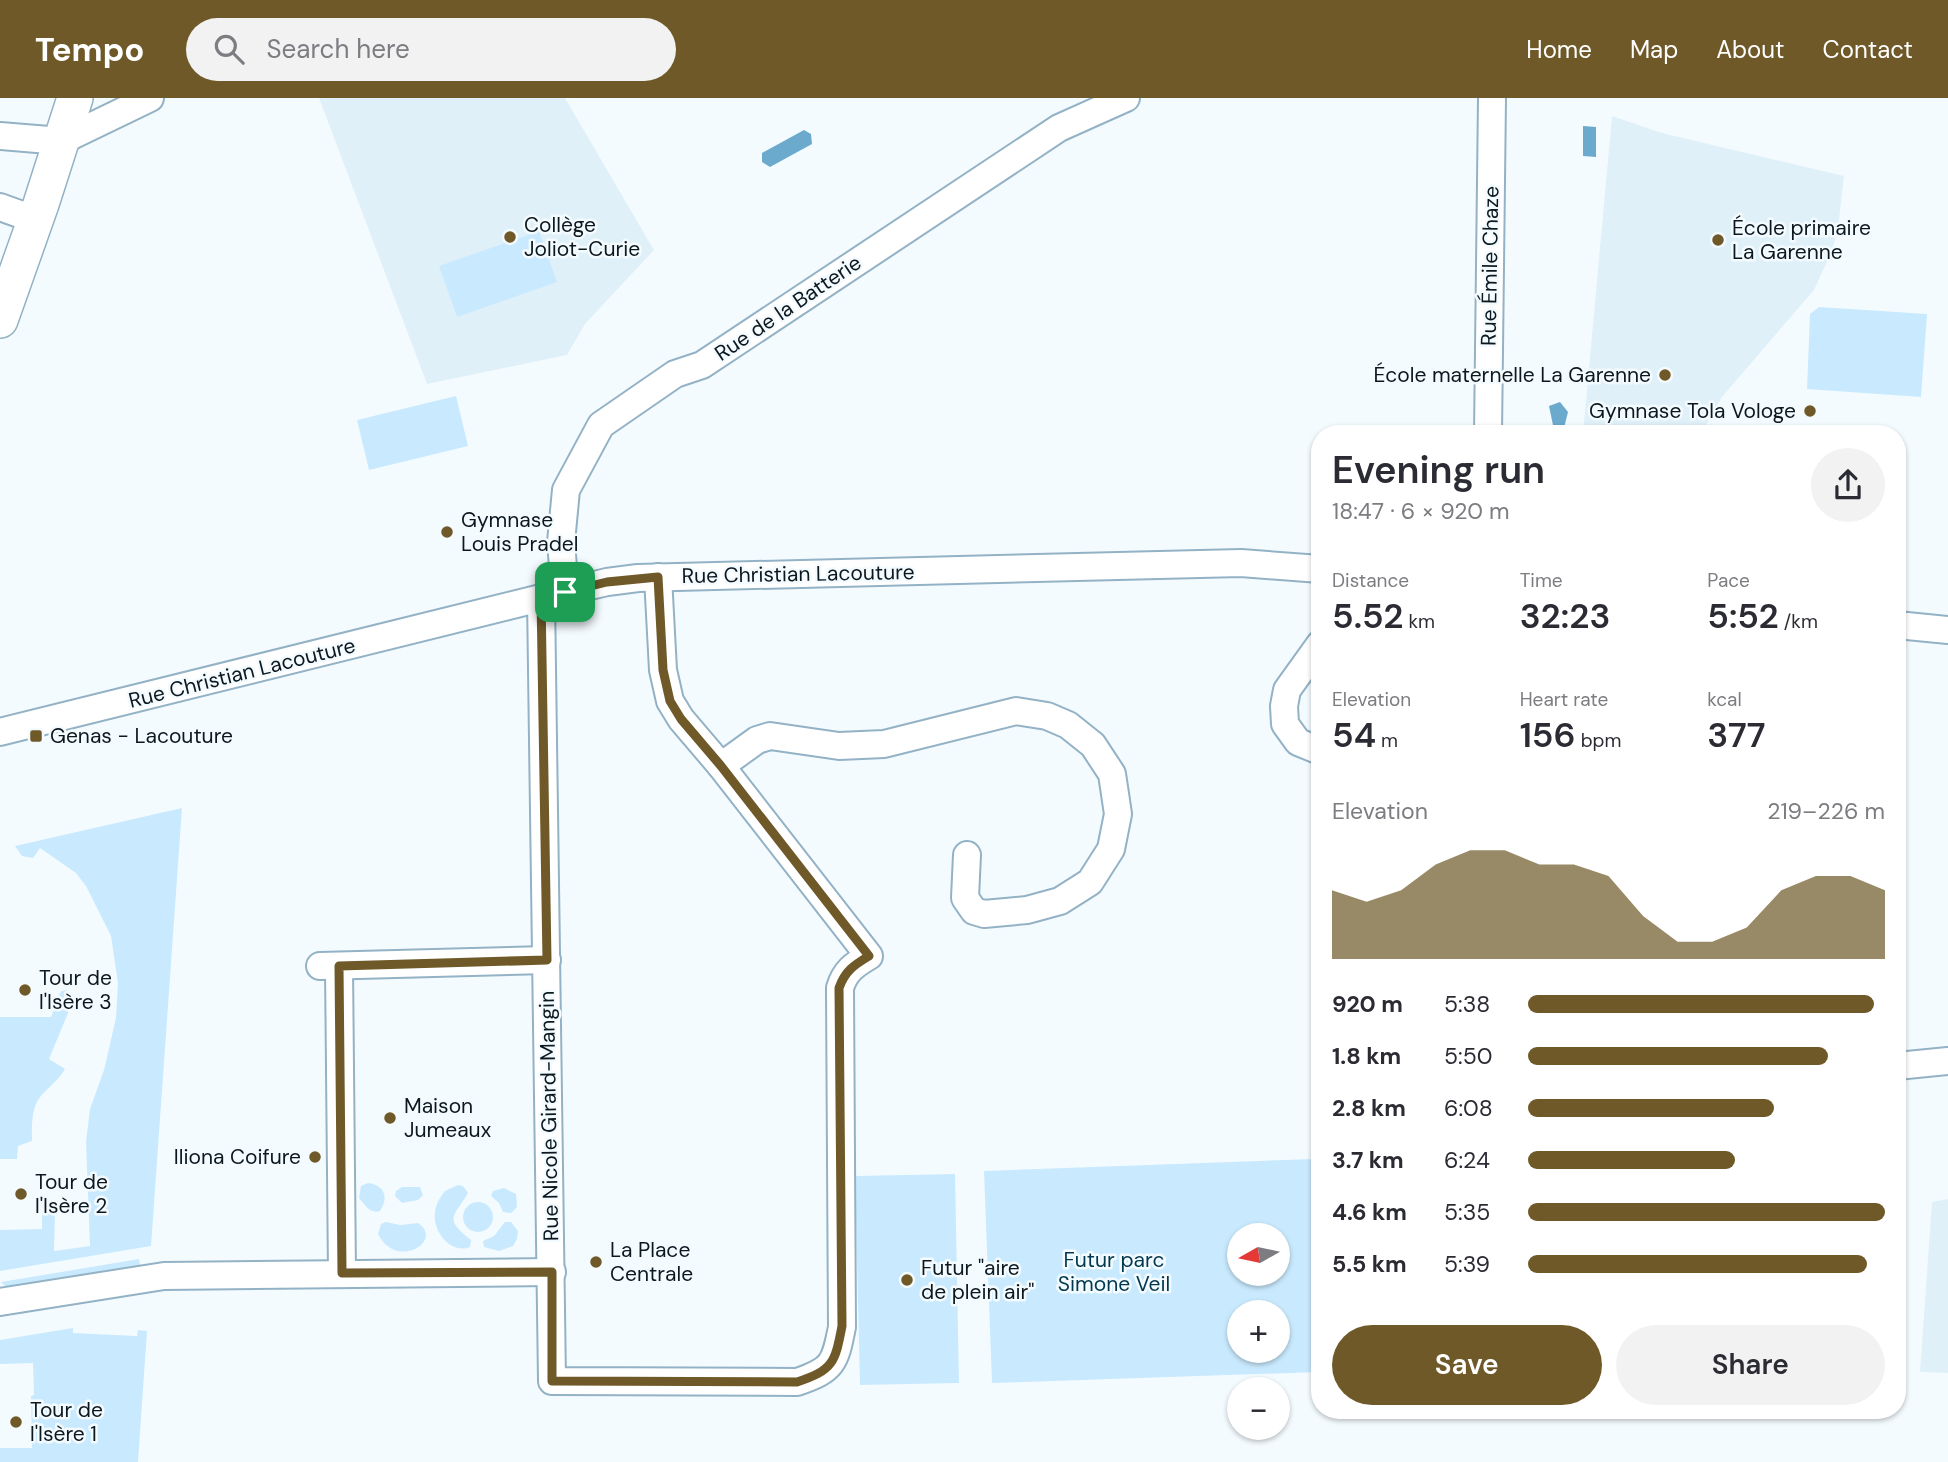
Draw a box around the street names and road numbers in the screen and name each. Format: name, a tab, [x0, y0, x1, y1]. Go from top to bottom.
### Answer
street label: Rue Émile Chaze	[1475, 186, 1505, 346]
street label: Rue de la Batterie	[709, 249, 867, 367]
street label: Rue Christian Lacouture	[681, 558, 915, 590]
street label: Rue Christian Lacouture	[126, 631, 358, 715]
street label: Rue Nicole Girard-Mangin	[533, 991, 565, 1241]

